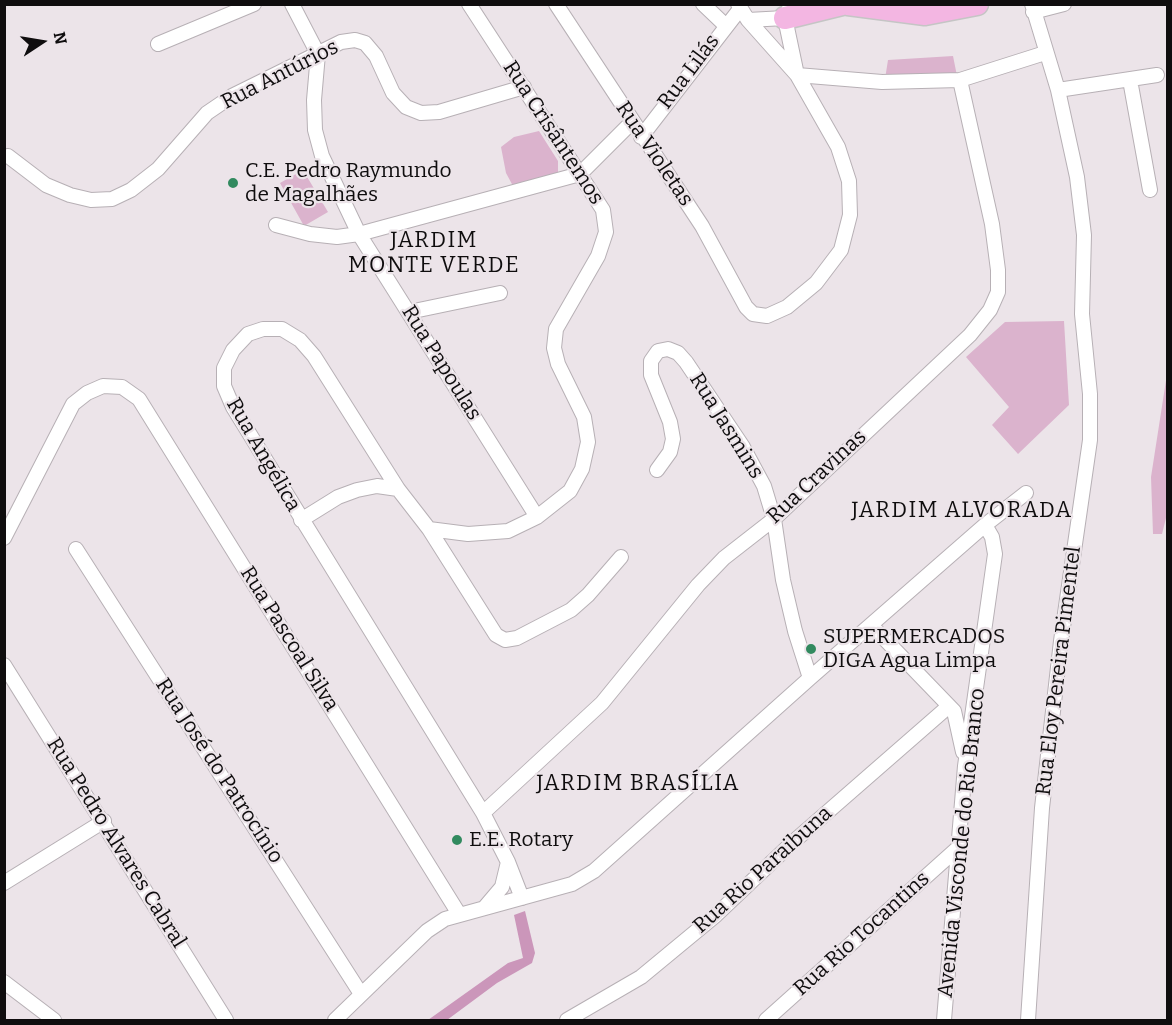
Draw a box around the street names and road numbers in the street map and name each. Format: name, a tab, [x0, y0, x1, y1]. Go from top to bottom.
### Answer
street label: Rua Lilás	[653, 30, 725, 114]
street label: Rua Antúrios	[217, 35, 343, 115]
street label: Rua Crisântemos	[497, 56, 609, 210]
street label: Rua Violetas	[610, 97, 698, 211]
street label: Rua Papoulas	[396, 301, 486, 425]
street label: Rua Jasmins	[684, 369, 768, 483]
street label: Rua Angélica	[220, 394, 306, 516]
street label: Rua Cravinas	[762, 425, 872, 529]
street label: Rua Eloy Pereira Pimentel	[1031, 545, 1087, 797]
street label: Rua Pascoal Silva	[234, 562, 344, 716]
street label: Rua José do Patrocínio	[150, 674, 288, 868]
street label: Avenida Visconde do Rio Branco	[933, 687, 991, 999]
street label: Rua Pedro Alvares Cabral	[41, 733, 191, 953]
street label: Rua Rio Paraibuna	[688, 801, 838, 939]
street label: Rua Rio Tocantins	[789, 866, 935, 1002]

